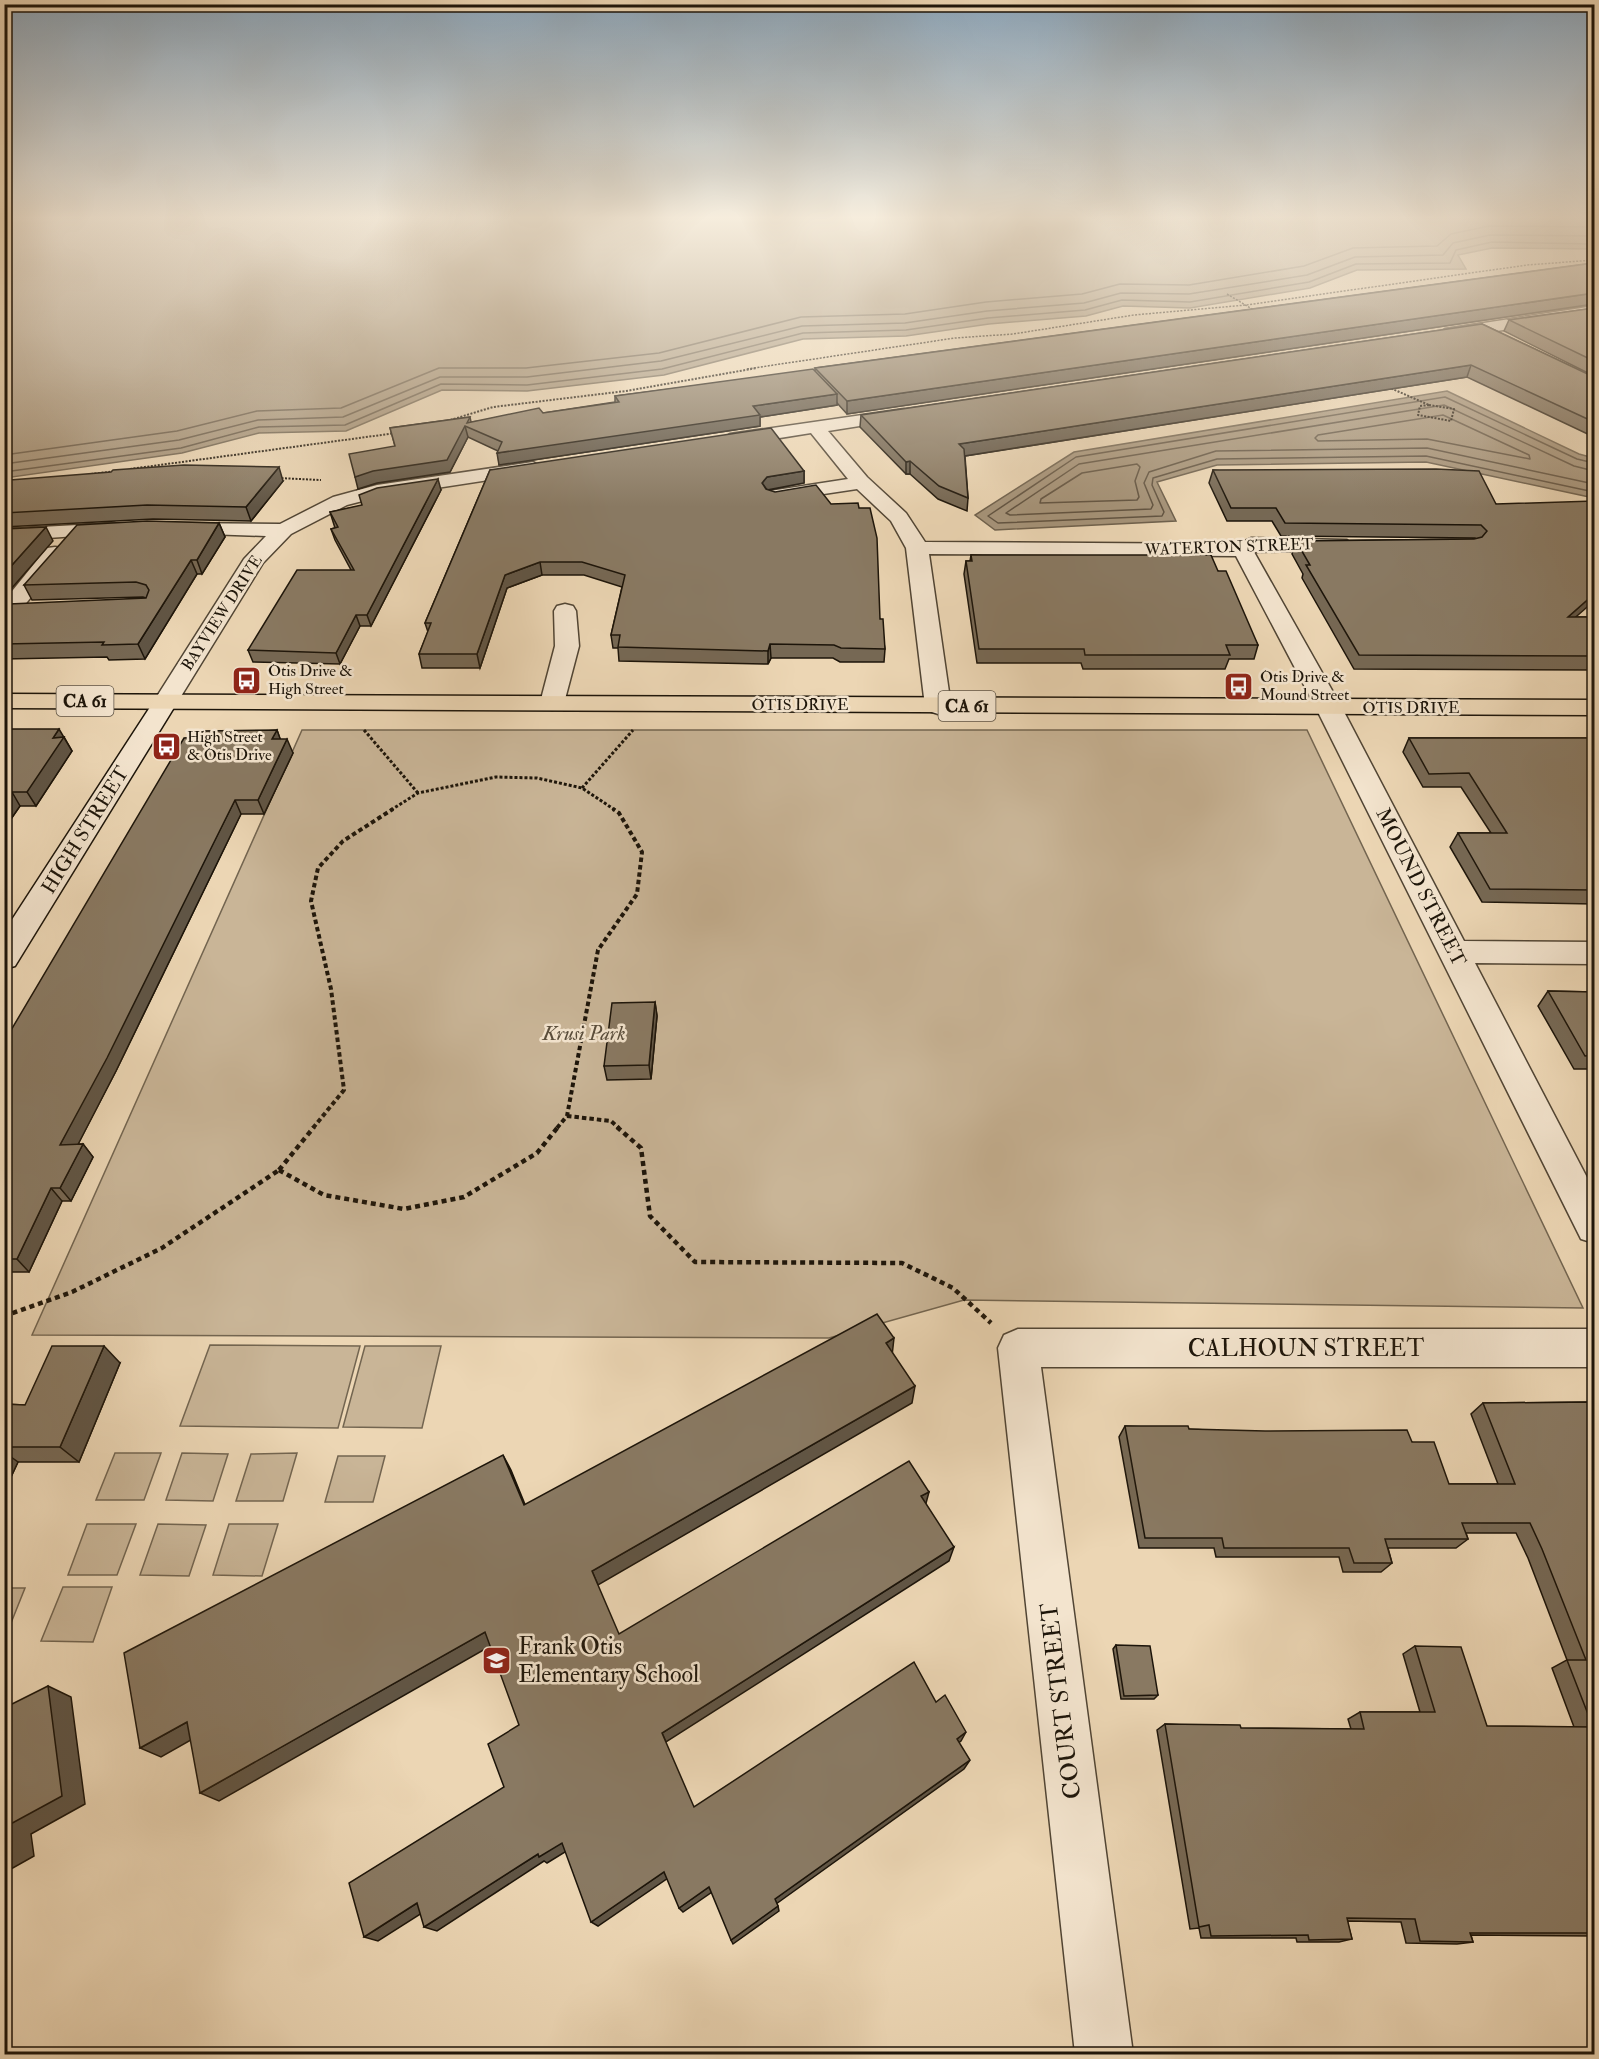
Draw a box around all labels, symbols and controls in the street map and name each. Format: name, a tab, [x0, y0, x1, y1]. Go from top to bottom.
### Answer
street label: WATERTON STREET	[1143, 534, 1314, 560]
street label: BAYVIEW DRIVE	[177, 551, 267, 675]
place label: Otis Drive & High Street	[268, 661, 353, 699]
bus stop icon: Otis Drive & High Street	[231, 664, 263, 696]
place label: Otis Drive & Mound Street	[1260, 667, 1349, 705]
bus stop icon: Otis Drive & Mound Street	[1223, 670, 1255, 702]
road number: CA 61	[56, 686, 113, 716]
road number: CA 61	[938, 691, 996, 721]
street label: OTIS DRIVE	[751, 695, 849, 715]
street label: OTIS DRIVE	[1362, 698, 1460, 718]
place label: High Street & Otis Drive	[187, 727, 272, 765]
bus stop icon: High Street & Otis Drive	[150, 730, 182, 762]
street label: HIGH STREET	[36, 761, 134, 898]
street label: MOUND STREET	[1370, 804, 1472, 970]
park label: Krusi Park	[541, 1021, 626, 1046]
street label: CALHOUN STREET	[1188, 1333, 1424, 1364]
street label: COURT STREET	[1034, 1601, 1088, 1801]
place label: Frank Otis Elementary School	[518, 1631, 699, 1690]
school or university icon: Frank Otis Elementary School	[481, 1644, 513, 1676]

